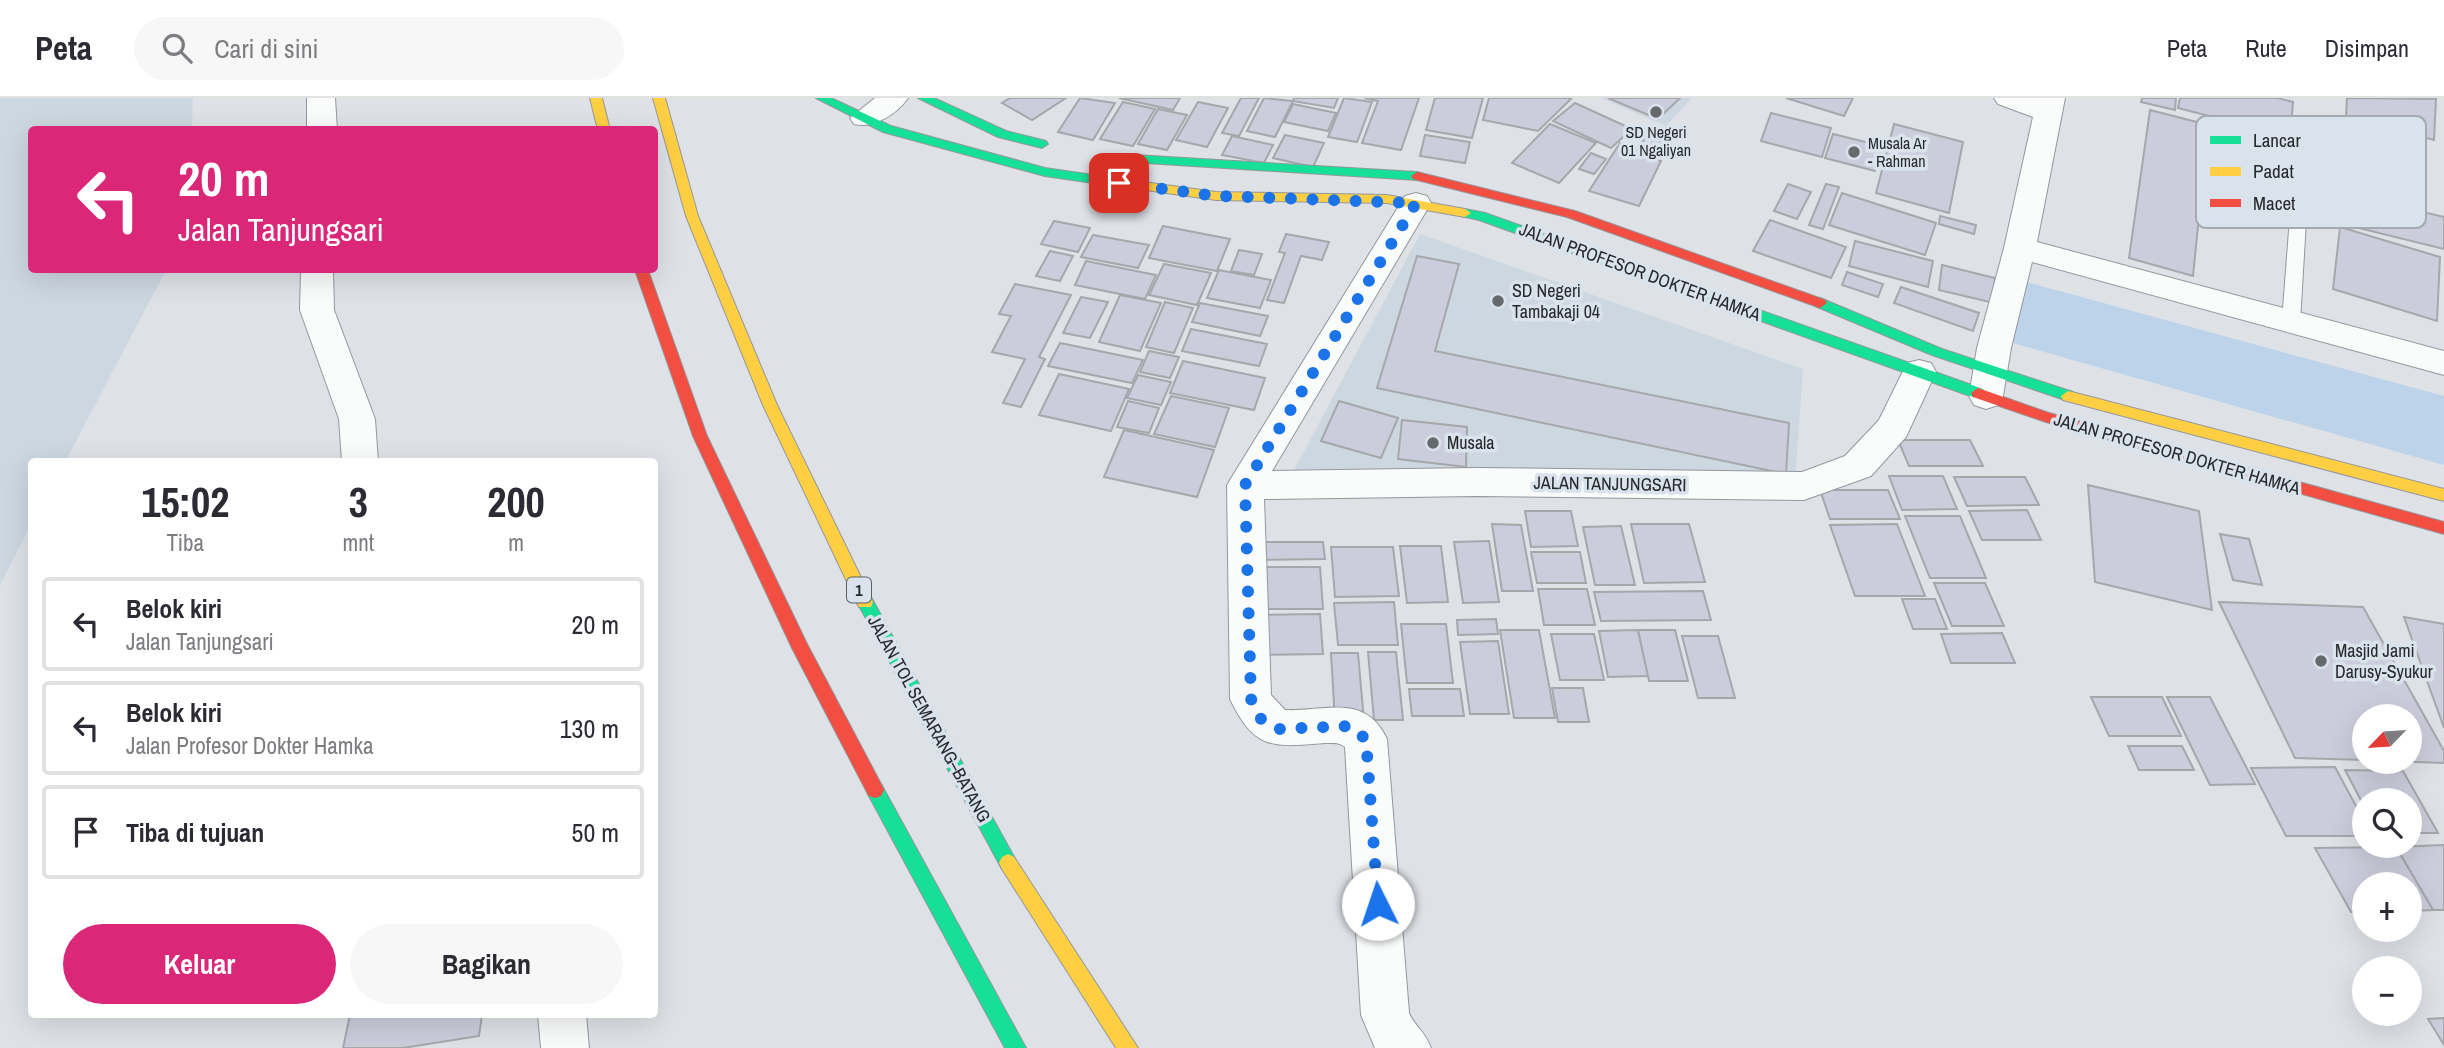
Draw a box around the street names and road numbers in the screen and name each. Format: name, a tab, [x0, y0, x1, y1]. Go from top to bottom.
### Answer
street label: JALAN PROFESOR DOKTER HAMKA	[1516, 216, 1764, 327]
street label: JALAN PROFESOR DOKTER HAMKA	[2051, 406, 2303, 501]
street label: JALAN TANJUNGSARI	[1533, 470, 1687, 497]
road number: 1	[847, 578, 871, 603]
street label: JALAN TOL SEMARANG–BATANG	[862, 611, 997, 827]

